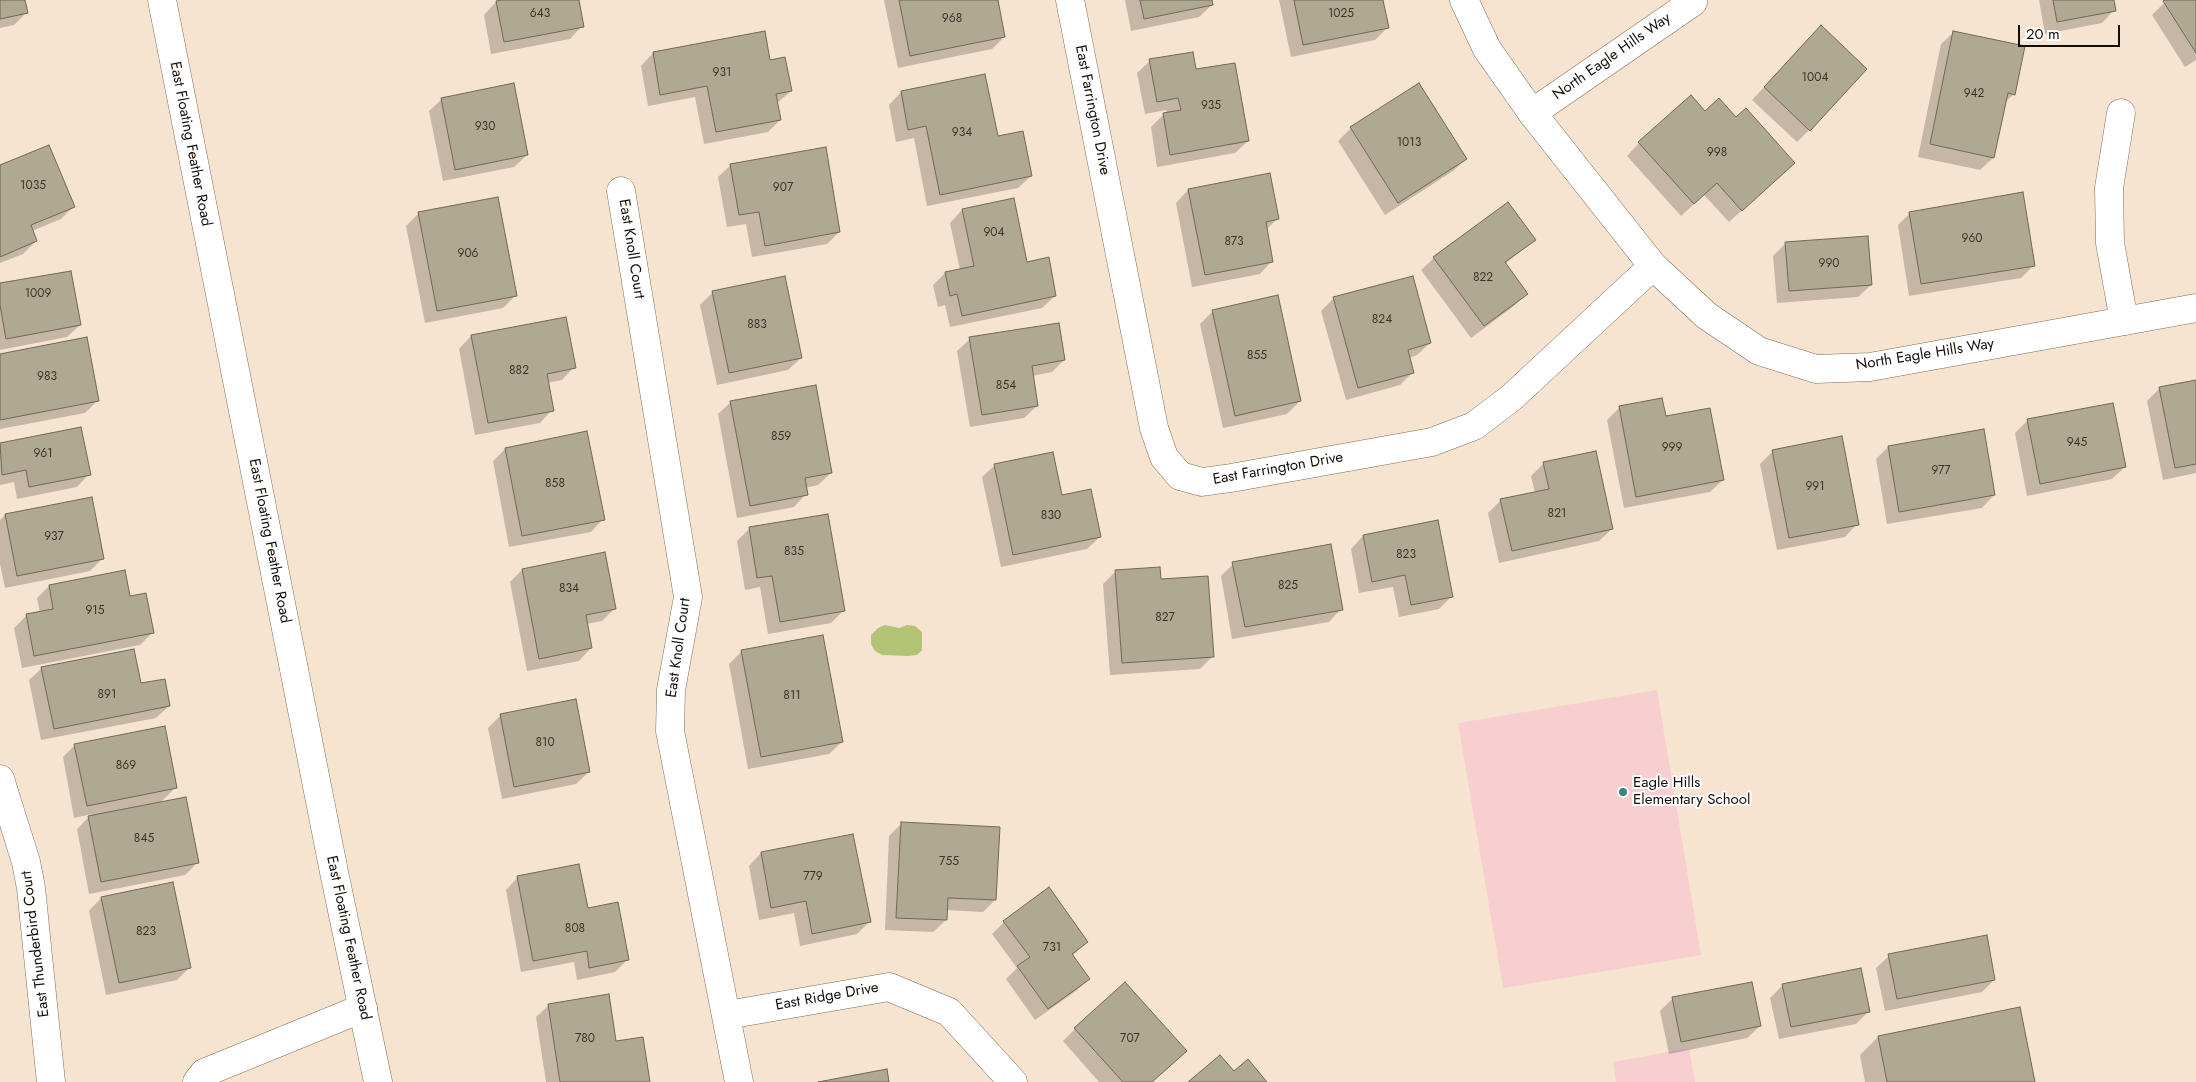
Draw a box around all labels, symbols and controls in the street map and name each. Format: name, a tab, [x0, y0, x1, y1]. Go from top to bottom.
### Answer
house number: 643	[530, 7, 550, 21]
house number: 1025	[1328, 7, 1354, 21]
street label: North Eagle Hills Way	[1550, 10, 1674, 104]
house number: 968	[942, 12, 962, 26]
scale bar	[2021, 15, 2124, 47]
text: 20 m	[2026, 23, 2060, 45]
street label: East Farrington Drive	[1071, 43, 1113, 177]
street label: East Floating Feather Road	[165, 60, 215, 228]
house number: 931	[713, 66, 731, 80]
house number: 1004	[1802, 71, 1828, 85]
house number: 942	[1964, 87, 1984, 101]
house number: 935	[1201, 99, 1221, 113]
house number: 930	[475, 120, 495, 134]
house number: 934	[952, 126, 972, 140]
house number: 1013	[1397, 136, 1421, 150]
house number: 998	[1707, 146, 1727, 160]
house number: 1035	[20, 179, 46, 193]
house number: 907	[773, 181, 793, 195]
street label: East Knoll Court	[614, 198, 648, 300]
house number: 904	[983, 226, 1005, 240]
house number: 960	[1961, 232, 1983, 246]
house number: 873	[1224, 235, 1244, 249]
house number: 906	[457, 247, 479, 261]
house number: 990	[1818, 257, 1840, 271]
house number: 822	[1473, 271, 1493, 285]
house number: 1009	[25, 287, 51, 301]
house number: 824	[1372, 313, 1392, 327]
house number: 883	[747, 318, 767, 332]
street label: North Eagle Hills Way	[1855, 335, 1995, 375]
house number: 855	[1247, 349, 1267, 363]
house number: 882	[509, 364, 529, 378]
house number: 983	[37, 370, 57, 384]
house number: 854	[996, 379, 1016, 393]
house number: 859	[771, 430, 791, 444]
house number: 945	[2067, 436, 2087, 450]
house number: 999	[1662, 441, 1682, 455]
house number: 961	[33, 447, 53, 461]
street label: East Farrington Drive	[1211, 449, 1345, 489]
street label: East Floating Feather Road	[244, 457, 294, 625]
house number: 977	[1931, 464, 1951, 478]
house number: 858	[545, 477, 565, 491]
house number: 991	[1805, 480, 1825, 494]
house number: 821	[1548, 507, 1566, 521]
house number: 830	[1041, 509, 1061, 523]
house number: 937	[44, 530, 64, 544]
house number: 835	[784, 545, 804, 559]
house number: 823	[1396, 548, 1416, 562]
house number: 825	[1278, 579, 1298, 593]
house number: 834	[559, 582, 579, 596]
street label: East Knoll Court	[663, 597, 695, 699]
house number: 915	[85, 604, 105, 618]
house number: 827	[1155, 611, 1175, 625]
house number: 891	[98, 688, 116, 702]
house number: 811	[783, 689, 801, 703]
house number: 810	[535, 736, 555, 750]
house number: 869	[116, 759, 136, 773]
place label: Eagle Hills Elementary School	[1633, 774, 1750, 809]
marker: Eagle Hills Elementary School	[1617, 786, 1629, 798]
house number: 845	[134, 832, 154, 846]
street label: East Floating Feather Road	[322, 854, 374, 1022]
house number: 755	[939, 855, 959, 869]
street label: East Thunderbird Court	[18, 870, 54, 1018]
house number: 779	[803, 870, 823, 884]
house number: 808	[565, 922, 585, 936]
house number: 823	[136, 925, 156, 939]
house number: 731	[1043, 941, 1061, 955]
street label: East Ridge Drive	[774, 979, 880, 1015]
house number: 780	[575, 1032, 595, 1046]
house number: 707	[1120, 1032, 1140, 1046]

